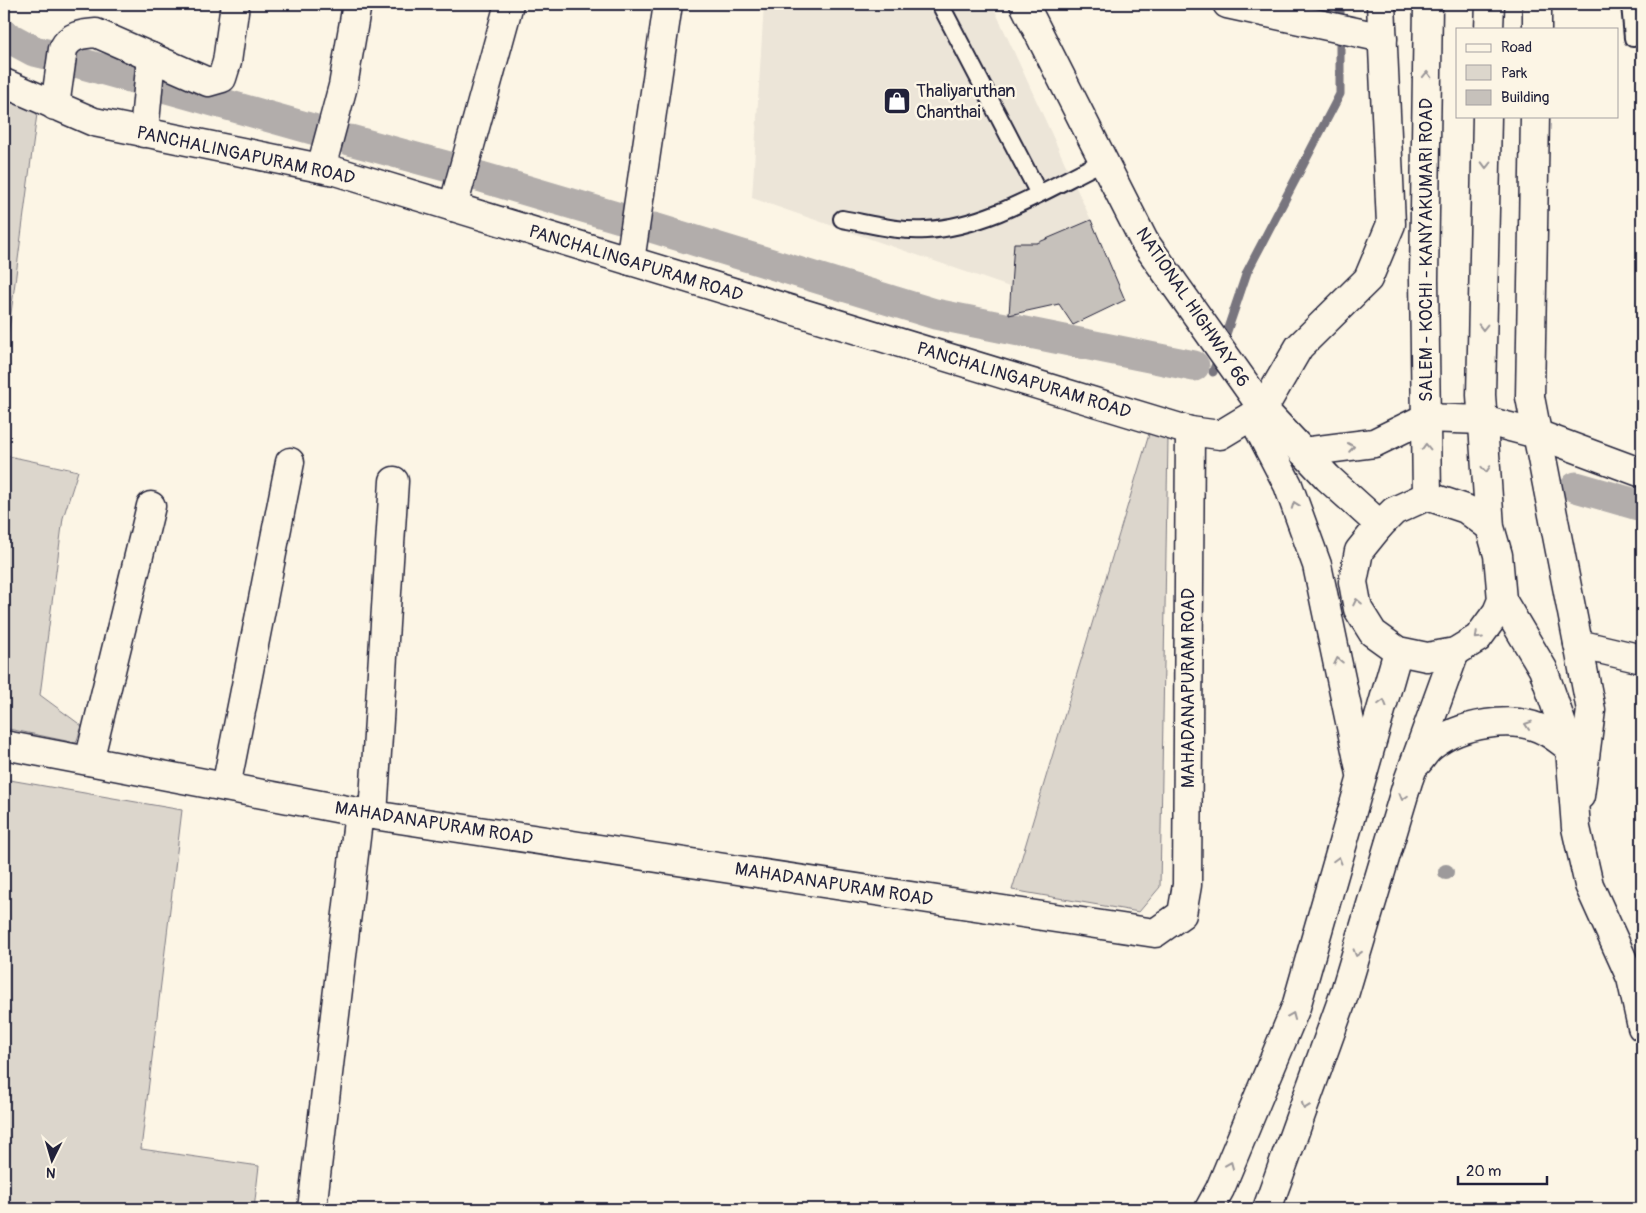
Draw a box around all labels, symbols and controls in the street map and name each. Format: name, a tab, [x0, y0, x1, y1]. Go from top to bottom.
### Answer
legend	[1456, 28, 1618, 118]
text: Road	[1501, 38, 1532, 57]
text: Park	[1501, 64, 1528, 83]
one-way arrow	[1422, 71, 1432, 78]
place label: Thaliyaruthan Chanthai	[916, 80, 1016, 124]
shop icon: Thaliyaruthan Chanthai	[882, 86, 912, 116]
text: Building	[1501, 88, 1549, 107]
street label: SALEM - KOCHI - KANYAKUMARI ROAD	[1415, 98, 1438, 402]
street label: PANCHALINGAPURAM ROAD	[135, 121, 357, 190]
one-way arrow	[1481, 162, 1491, 169]
street label: PANCHALINGAPURAM ROAD	[526, 220, 746, 307]
street label: NATIONAL HIGHWAY 66	[1131, 223, 1255, 391]
one-way arrow	[1478, 324, 1488, 332]
street label: PANCHALINGAPURAM ROAD	[914, 337, 1134, 424]
one-way arrow	[1347, 442, 1355, 452]
one-way arrow	[1420, 443, 1431, 451]
one-way arrow	[1481, 465, 1492, 473]
one-way arrow	[1291, 501, 1301, 509]
street label: MAHADANAPURAM ROAD	[1177, 588, 1200, 788]
one-way arrow	[1352, 597, 1363, 606]
one-way arrow	[1475, 630, 1484, 639]
one-way arrow	[1333, 657, 1344, 666]
one-way arrow	[1377, 699, 1388, 708]
one-way arrow	[1524, 721, 1533, 731]
one-way arrow	[1399, 792, 1409, 800]
street label: MAHADANAPURAM ROAD	[333, 796, 535, 851]
one-way arrow	[1333, 856, 1343, 864]
street label: MAHADANAPURAM ROAD	[733, 857, 935, 912]
one-way arrow	[1352, 948, 1362, 956]
one-way arrow	[1287, 1012, 1297, 1020]
one-way arrow	[1301, 1102, 1311, 1110]
north arrow	[28, 1136, 78, 1186]
scale bar	[1458, 1153, 1547, 1185]
one-way arrow	[1224, 1162, 1234, 1170]
text: 20 m	[1466, 1162, 1501, 1181]
text: N	[45, 1164, 56, 1181]

